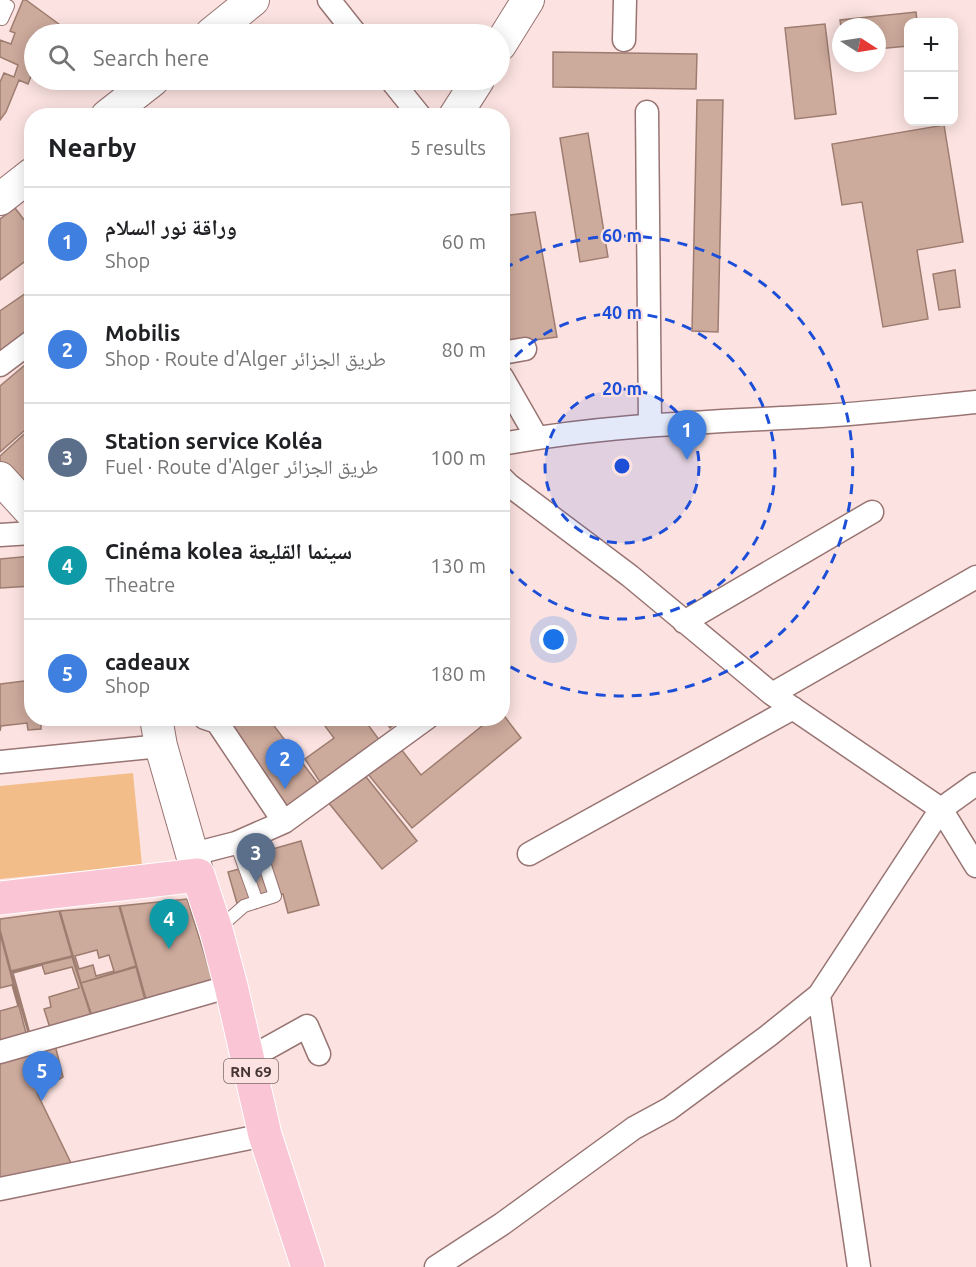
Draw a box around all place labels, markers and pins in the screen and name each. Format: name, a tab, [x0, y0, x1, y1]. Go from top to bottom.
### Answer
pin: 1	[668, 410, 706, 460]
centre of rings	[612, 456, 632, 476]
pin: 2	[266, 740, 304, 789]
pin: 3	[236, 834, 276, 883]
pin: 4	[150, 900, 188, 949]
pin: 5	[22, 1052, 62, 1101]

